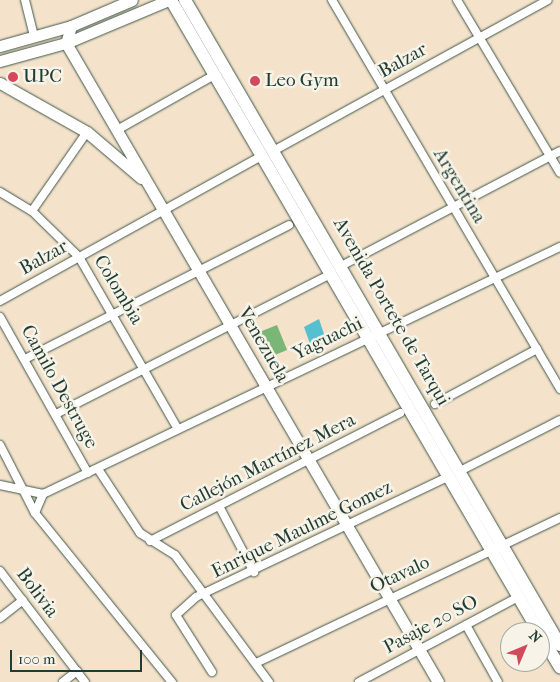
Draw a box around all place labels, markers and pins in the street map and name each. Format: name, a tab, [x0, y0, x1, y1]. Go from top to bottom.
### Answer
place label: UPC	[23, 66, 62, 88]
place label: Leo Gym	[265, 70, 339, 92]
marker: UPC	[7, 71, 19, 83]
marker: Leo Gym	[249, 75, 261, 87]

